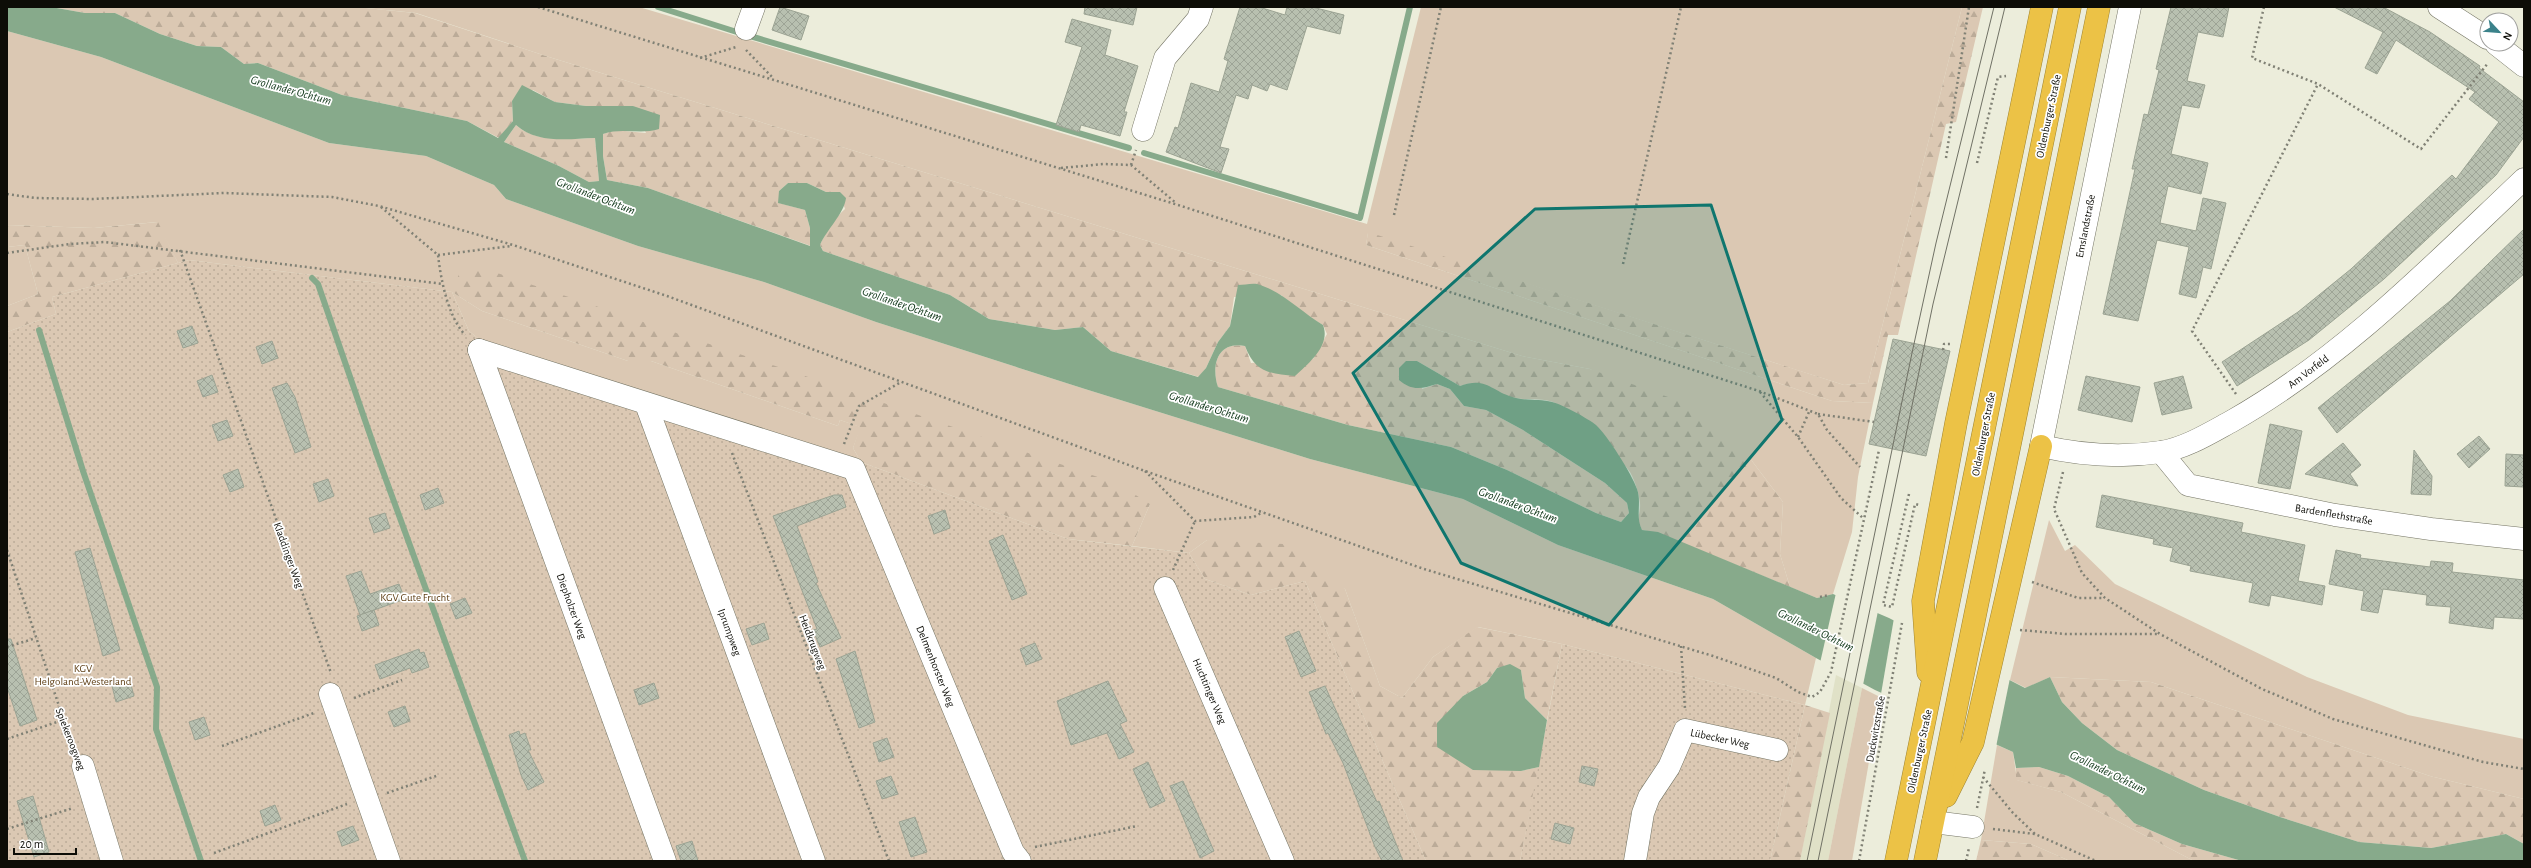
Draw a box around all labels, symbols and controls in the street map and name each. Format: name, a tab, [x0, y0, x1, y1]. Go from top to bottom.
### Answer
north arrow	[2479, 12, 2519, 52]
text: N	[2501, 30, 2514, 42]
water label: Grollander Ochtum	[249, 73, 333, 107]
street label: Oldenburger Straße	[2034, 73, 2063, 159]
water label: Grollander Ochtum	[555, 176, 637, 216]
street label: Emslandstraße	[2074, 193, 2097, 259]
water label: Grollander Ochtum	[861, 285, 943, 323]
street label: Am Vorfeld	[2286, 352, 2331, 390]
water label: Grollander Ochtum	[1168, 389, 1250, 425]
street label: Oldenburger Straße	[1970, 391, 1997, 477]
water label: Grollander Ochtum	[1477, 485, 1559, 525]
street label: Bardenflethstraße	[2294, 502, 2374, 527]
street label: Kladdinger Weg	[272, 521, 306, 590]
street label: Diepholzer Weg	[555, 572, 589, 641]
park label: KGV Gute Frucht	[380, 592, 450, 603]
water label: Grollander Ochtum	[1776, 606, 1856, 654]
street label: Iprumpweg	[716, 607, 743, 658]
street label: Heidkrugweg	[797, 613, 828, 672]
street label: Delmenhorster Weg	[914, 624, 957, 709]
street label: Huchtinger Weg	[1191, 657, 1229, 726]
park label: KGV Helgoland-Westerland	[35, 663, 132, 687]
street label: Duckwitzstraße	[1864, 695, 1887, 763]
street label: Spiekeroogweg	[54, 707, 88, 772]
street label: Oldenburger Straße	[1905, 708, 1934, 794]
street label: Lübecker Weg	[1689, 727, 1751, 750]
water label: Grollander Ochtum	[2068, 748, 2148, 796]
scale bar	[14, 830, 76, 856]
text: 20 m	[20, 838, 43, 850]

